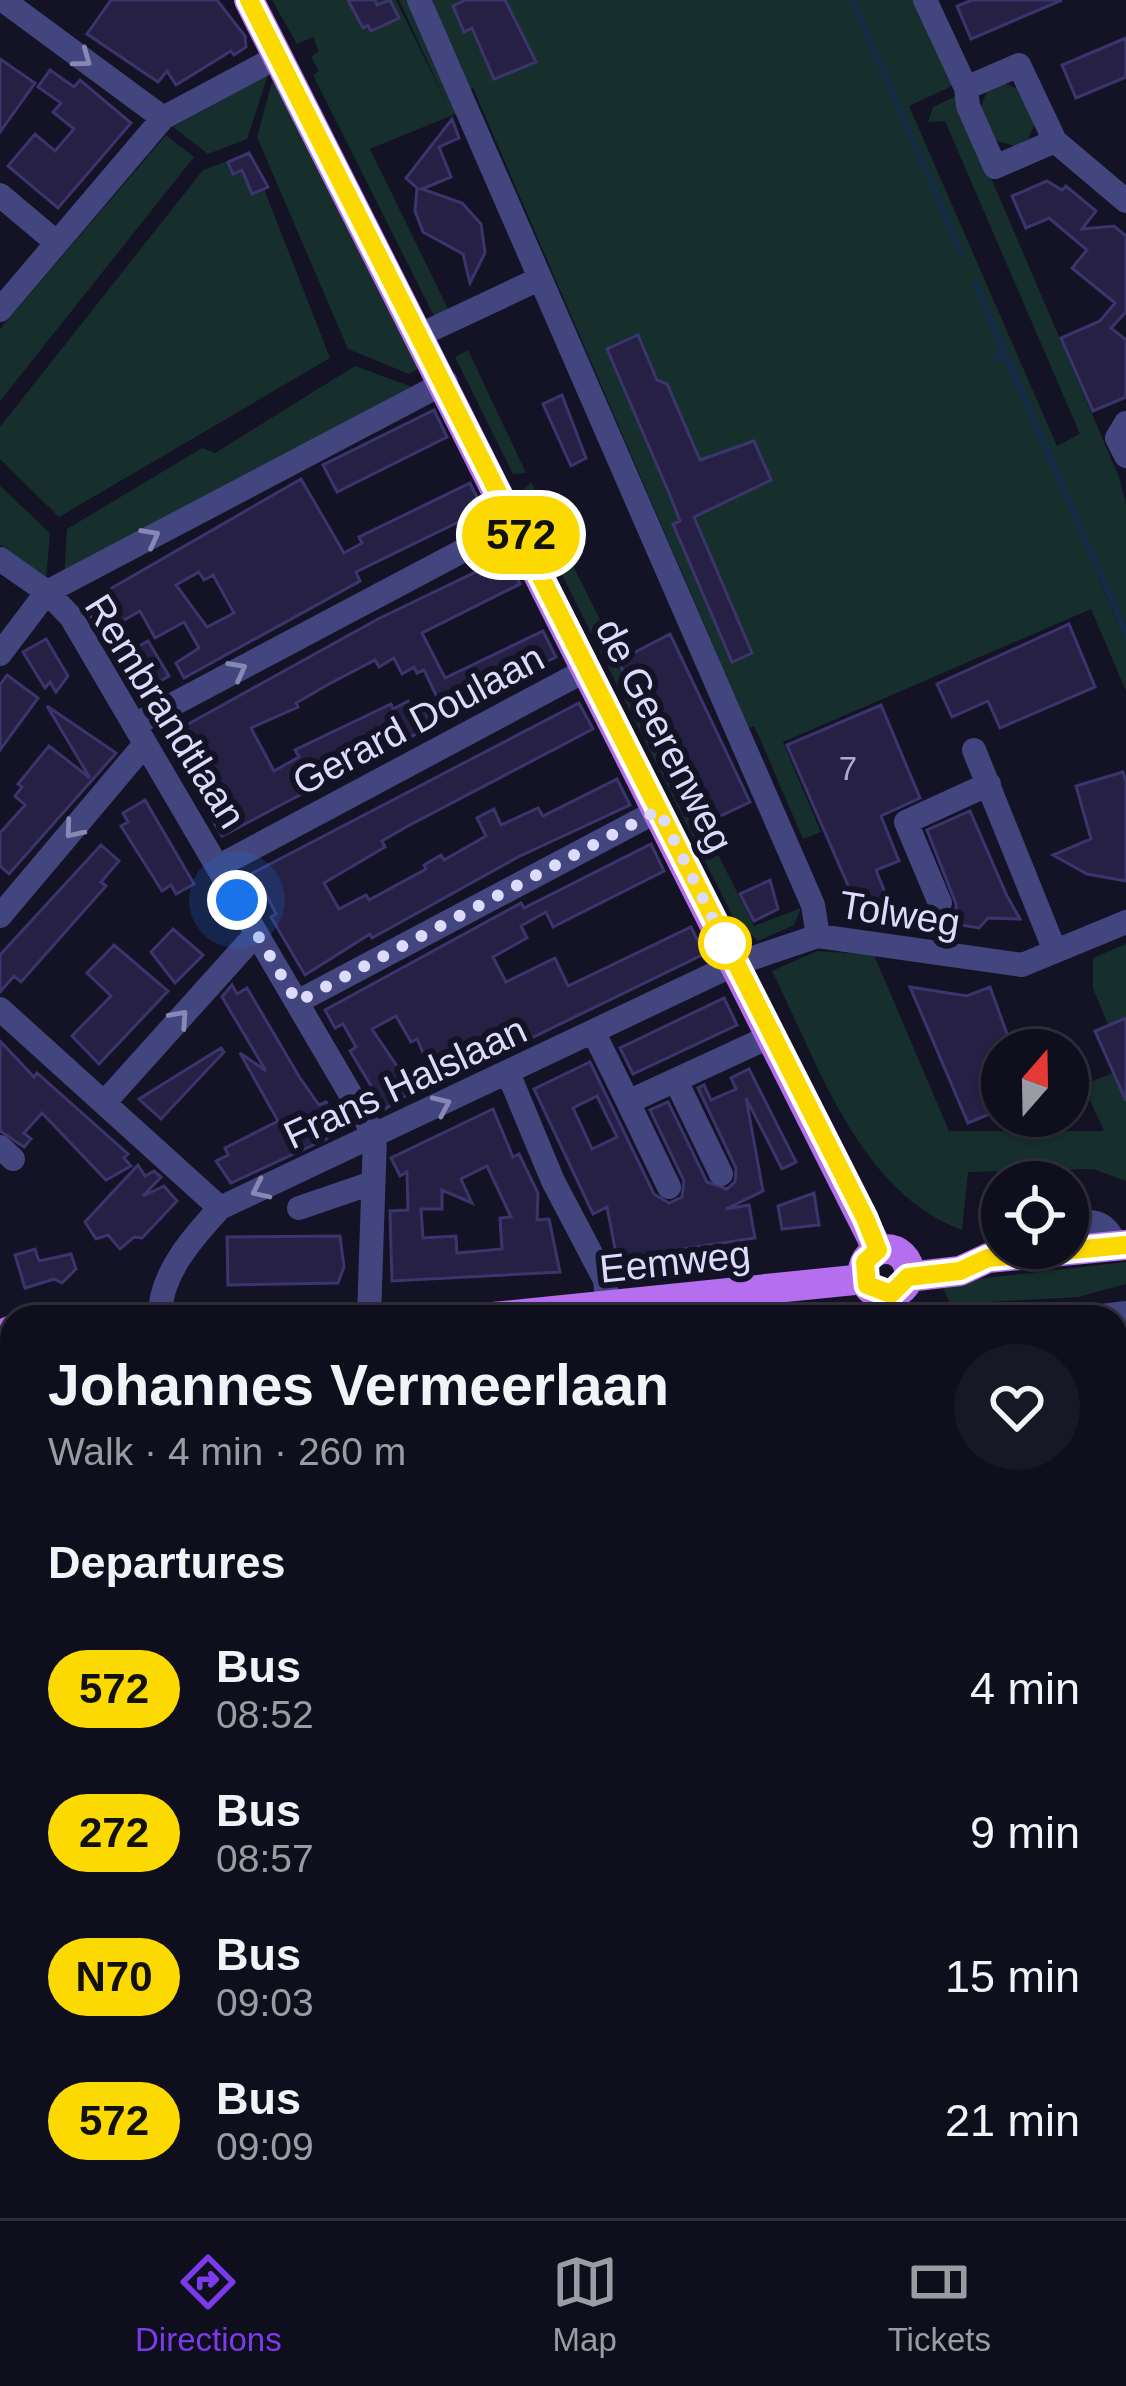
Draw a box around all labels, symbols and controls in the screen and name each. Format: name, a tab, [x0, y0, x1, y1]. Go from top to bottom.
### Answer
one-way arrow	[70, 45, 91, 67]
line badge: 572	[452, 496, 590, 574]
text: 572	[486, 511, 556, 558]
one-way arrow	[138, 528, 159, 551]
street label: Rembrandtlaan	[77, 587, 254, 836]
street label: de Geerenweg	[587, 611, 742, 859]
street label: Gerard Doulaan	[286, 635, 551, 804]
one-way arrow	[225, 661, 246, 684]
house number: 7	[839, 750, 857, 787]
one-way arrow	[65, 816, 87, 838]
your location	[207, 870, 267, 930]
street label: Tolweg	[837, 883, 963, 944]
unlabelled marker	[700, 918, 750, 968]
street label: Frans Halslaan	[277, 1008, 533, 1157]
one-way arrow	[166, 1011, 187, 1032]
north arrow	[981, 1029, 1089, 1137]
map controls	[981, 1029, 1089, 1269]
one-way arrow	[430, 1096, 451, 1120]
button: locate	[981, 1161, 1089, 1269]
one-way arrow	[251, 1176, 272, 1199]
street label: Eemweg	[597, 1232, 753, 1291]
button: heart	[954, 1344, 1080, 1470]
text: Johannes Vermeerlaan	[48, 1353, 669, 1417]
text: Walk · 4 min · 260 m	[48, 1430, 406, 1473]
text: Departures	[48, 1537, 286, 1588]
text: Bus	[216, 1641, 301, 1692]
text: 4 min	[970, 1663, 1080, 1714]
text: 572	[79, 1665, 149, 1712]
text: 08:52	[216, 1693, 314, 1736]
text: Bus	[216, 1785, 301, 1836]
text: 9 min	[970, 1807, 1080, 1858]
text: 272	[79, 1809, 149, 1856]
text: 08:57	[216, 1837, 314, 1880]
text: Bus	[216, 1929, 301, 1980]
text: 15 min	[945, 1951, 1080, 2002]
text: N70	[75, 1953, 153, 2000]
text: 09:03	[216, 1981, 314, 2024]
text: Bus	[216, 2073, 301, 2124]
text: 21 min	[945, 2095, 1080, 2146]
text: 572	[79, 2097, 149, 2144]
text: 09:09	[216, 2125, 314, 2168]
tab: Directions	[135, 2249, 282, 2359]
tab: Map	[552, 2249, 618, 2359]
tab: Tickets	[888, 2249, 991, 2359]

